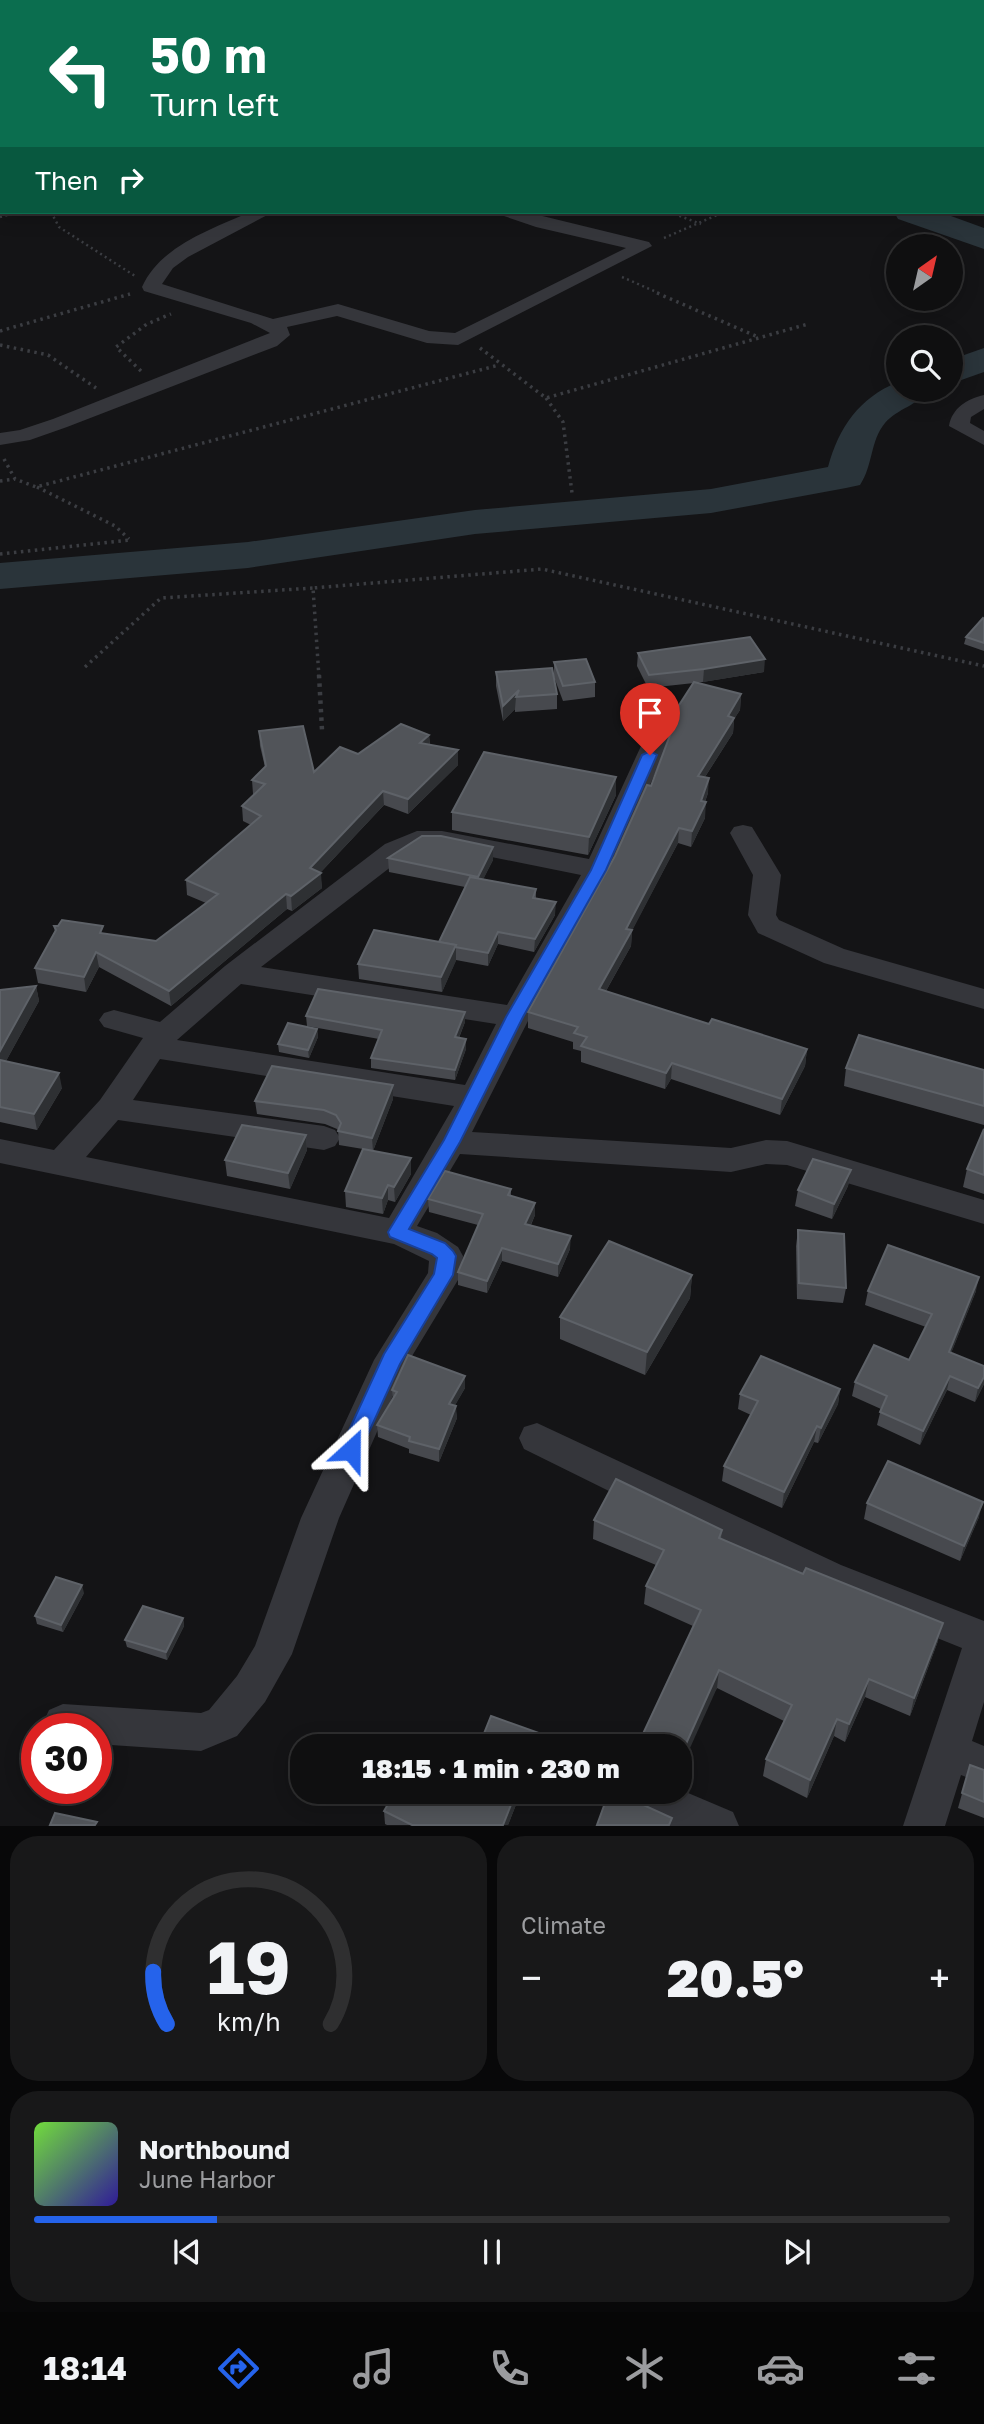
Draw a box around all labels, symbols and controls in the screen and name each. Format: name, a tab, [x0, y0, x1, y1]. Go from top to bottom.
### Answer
text: 50 m	[150, 25, 267, 84]
icon: left	[35, 28, 126, 119]
text: Turn left	[150, 85, 279, 123]
icon: right	[112, 161, 150, 199]
text: Then	[35, 165, 98, 196]
north arrow	[886, 234, 962, 312]
map controls	[886, 234, 963, 402]
button: search	[886, 325, 963, 402]
pin	[620, 683, 680, 755]
icon: arrive	[631, 694, 669, 732]
position arrow	[314, 1413, 388, 1487]
speed limit sign: 30	[21, 1713, 112, 1804]
text: 18:15 · 1 min · 230 m	[362, 1753, 620, 1784]
text: Climate	[521, 1911, 606, 1939]
text: 19	[207, 1924, 290, 2011]
text: 20.5°	[667, 1946, 804, 2008]
text: −	[521, 1955, 542, 2000]
text: +	[929, 1955, 950, 2000]
text: km/h	[217, 2006, 280, 2037]
text: Northbound	[139, 2134, 290, 2165]
text: June Harbor	[139, 2165, 275, 2193]
icon: previous	[168, 2233, 206, 2271]
icon: pause	[473, 2233, 511, 2271]
icon: next	[778, 2233, 816, 2271]
icon: directions	[214, 2344, 263, 2393]
icon: music	[349, 2344, 398, 2393]
icon: phone	[485, 2344, 534, 2393]
icon: climate	[620, 2344, 669, 2393]
icon: car	[756, 2344, 805, 2393]
icon: filters	[892, 2344, 941, 2393]
text: 18:14	[43, 2349, 127, 2387]

